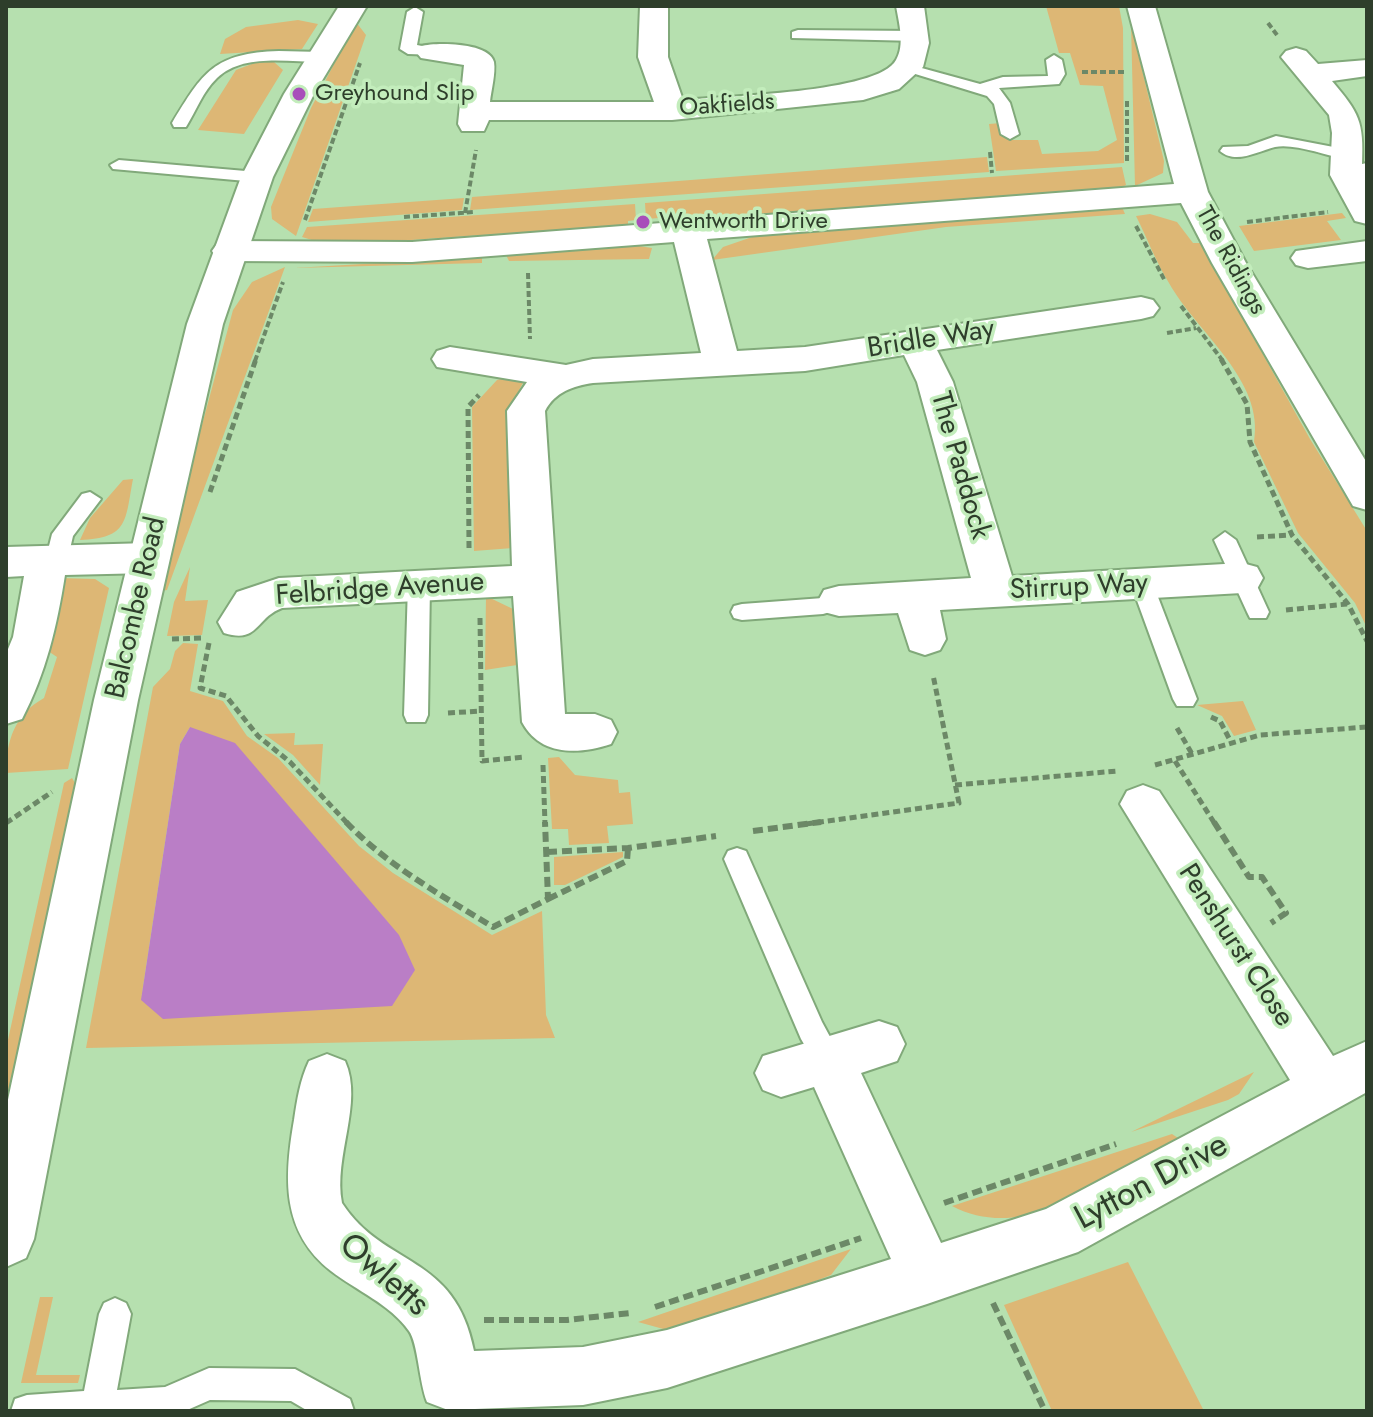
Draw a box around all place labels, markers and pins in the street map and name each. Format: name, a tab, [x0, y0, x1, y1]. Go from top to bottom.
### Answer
place label: Greyhound Slip	[315, 80, 474, 108]
marker: Greyhound Slip	[290, 85, 308, 103]
place label: Wentworth Drive	[659, 208, 828, 236]
marker: Wentworth Drive	[634, 213, 652, 231]

